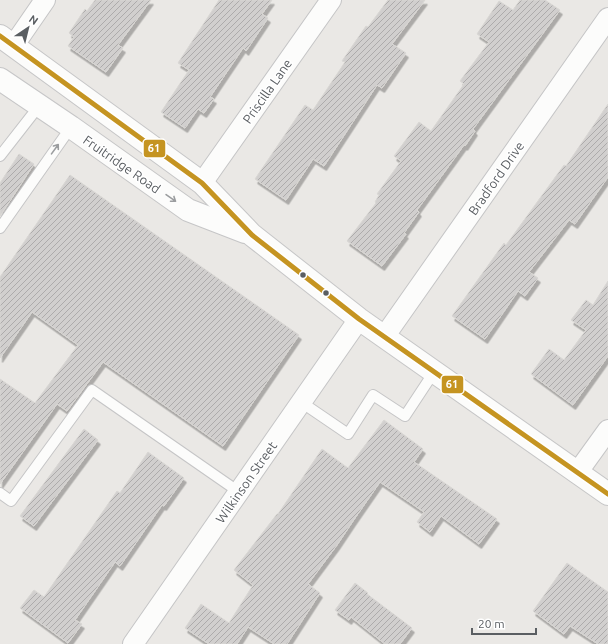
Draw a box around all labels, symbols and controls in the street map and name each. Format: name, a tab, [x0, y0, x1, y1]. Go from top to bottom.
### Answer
north arrow	[8, 8, 48, 48]
text: N	[27, 13, 41, 27]
street label: Priscilla Lane	[240, 56, 294, 126]
street label: Fruitridge Road	[81, 132, 163, 196]
line badge: 61	[143, 139, 166, 158]
street label: Bradford Drive	[466, 139, 526, 217]
text: 61	[148, 142, 160, 154]
one-way arrow	[51, 143, 59, 154]
one-way arrow	[165, 194, 176, 202]
unlabelled marker	[298, 270, 308, 280]
unlabelled marker	[321, 288, 331, 298]
line badge: 61	[441, 375, 464, 394]
text: 61	[446, 378, 458, 390]
street label: Wilkinson Street	[213, 439, 279, 525]
scale bar	[472, 610, 536, 636]
text: 20 m	[478, 617, 505, 630]

